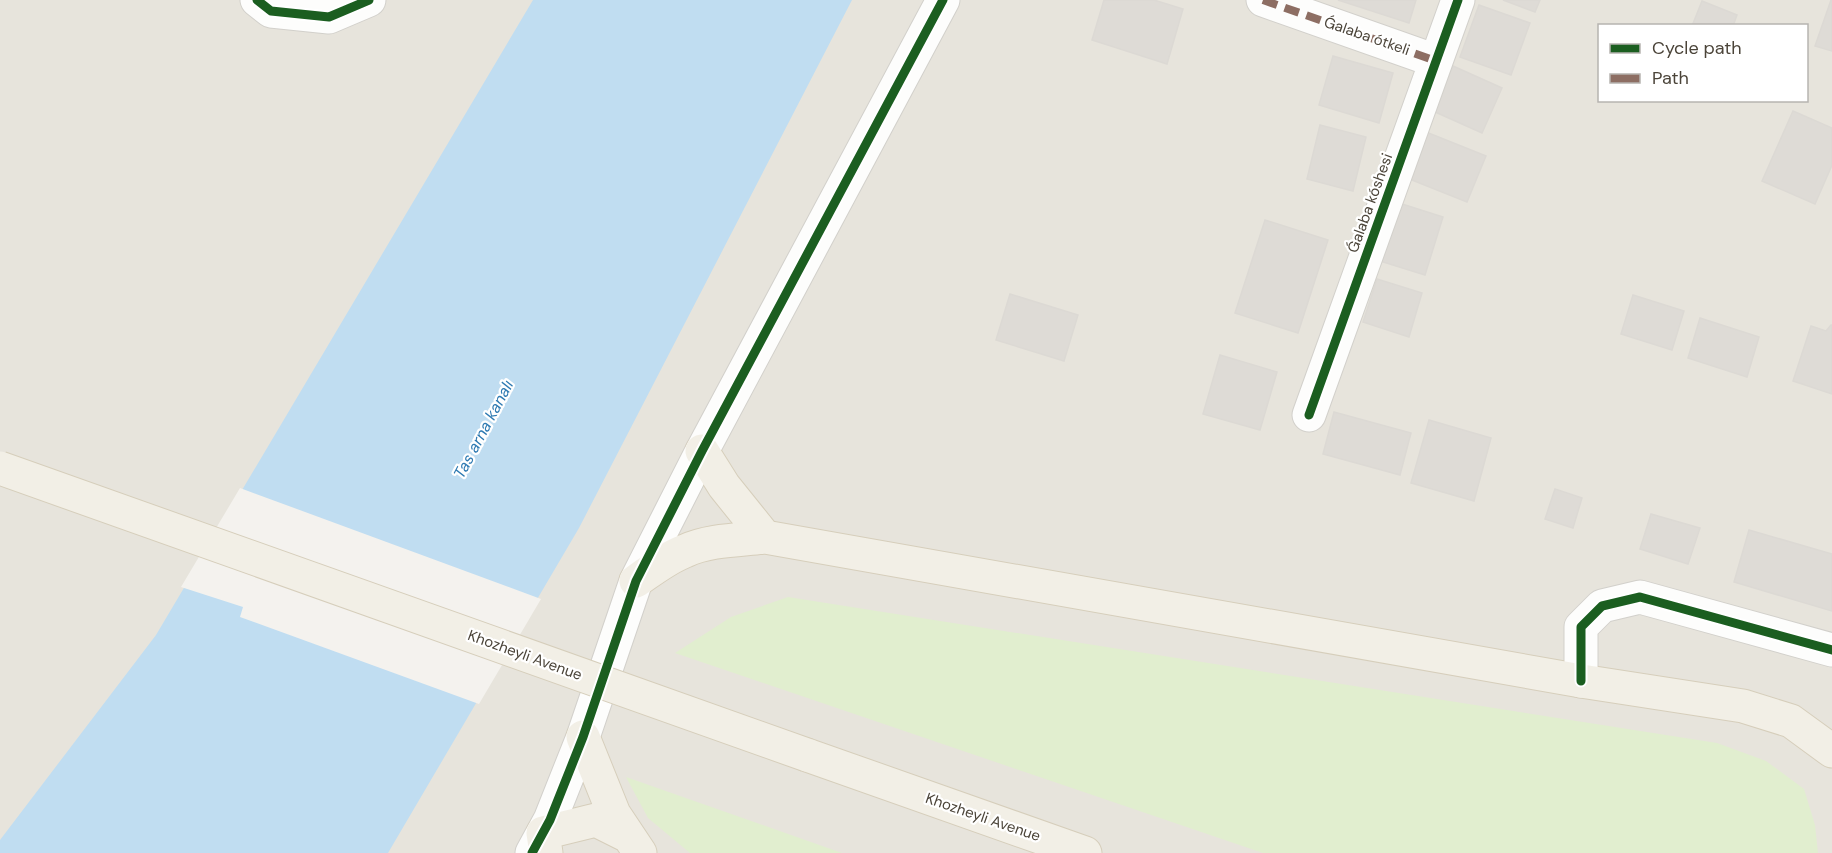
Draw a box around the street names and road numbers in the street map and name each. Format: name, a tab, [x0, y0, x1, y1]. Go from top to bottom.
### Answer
street label: Ǵalaba ótkeli	[1321, 12, 1413, 60]
street label: Ǵalaba kóshesi	[1343, 151, 1397, 255]
street label: Khozheyli Avenue	[465, 625, 585, 685]
street label: Khozheyli Avenue	[923, 788, 1043, 846]

